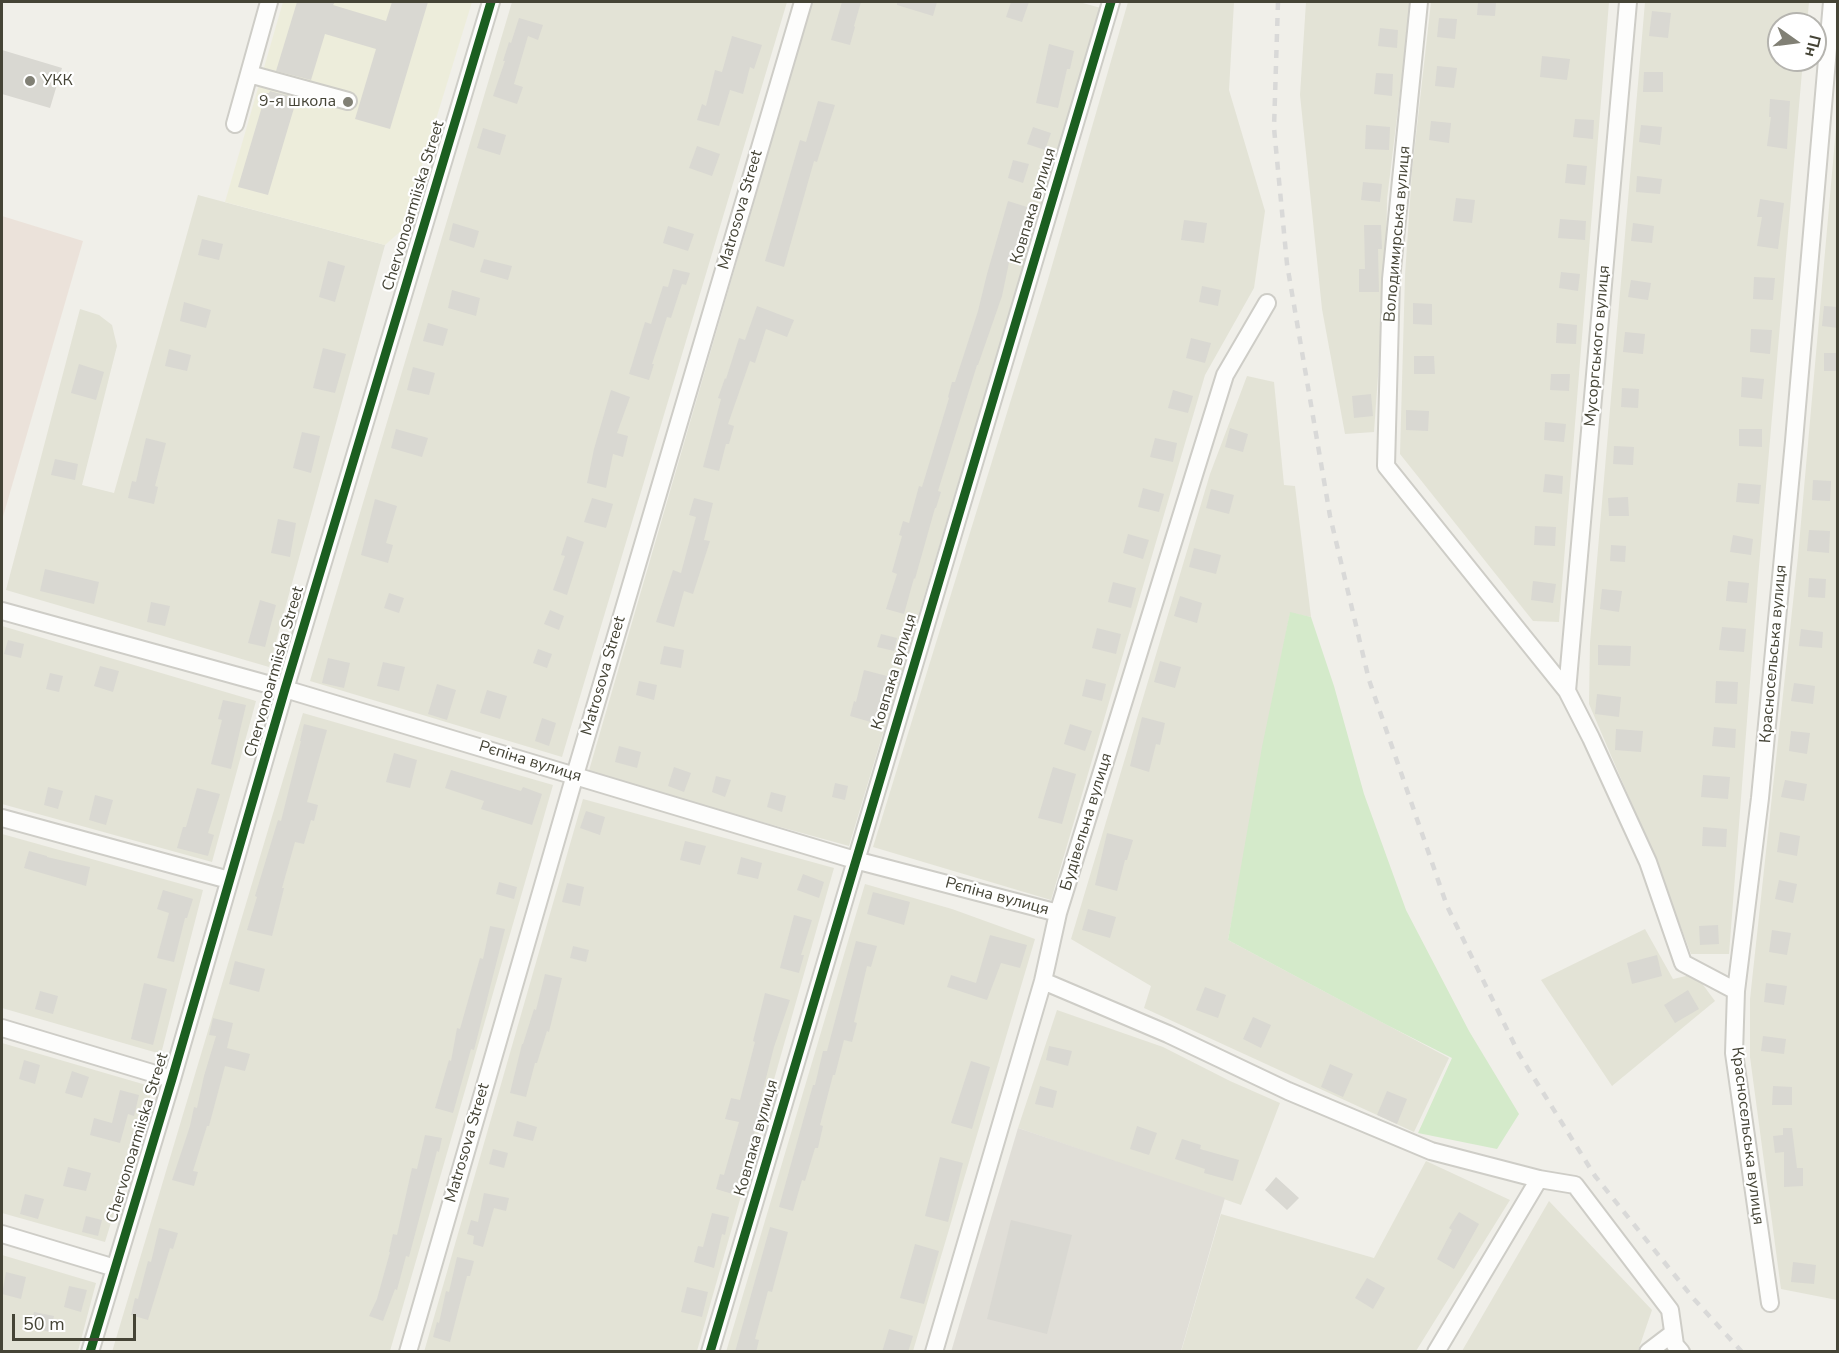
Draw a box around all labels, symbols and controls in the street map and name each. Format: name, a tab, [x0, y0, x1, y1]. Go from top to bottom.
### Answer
north arrow	[1767, 12, 1827, 72]
text: Пн	[1799, 33, 1826, 59]
place label: УКК	[42, 71, 73, 91]
marker: УКК	[23, 74, 37, 88]
place label: 9-я школа	[259, 92, 336, 112]
marker: 9-я школа	[341, 95, 355, 109]
street label: Chervonoarmiiska Street	[379, 119, 449, 293]
street label: Володимирська вулиця	[1381, 145, 1415, 323]
street label: Ковпака вулиця	[1007, 146, 1061, 266]
street label: Matrosova Street	[715, 148, 767, 272]
street label: Мусоргського вулиця	[1581, 264, 1615, 428]
street label: Красносельська вулиця	[1757, 564, 1791, 744]
street label: Chervonoarmiiska Street	[241, 584, 309, 760]
street label: Ковпака вулиця	[868, 612, 922, 732]
street label: Matrosova Street	[578, 614, 630, 738]
street label: Рєпіна вулиця	[476, 737, 584, 787]
street label: Будівельна вулиця	[1057, 751, 1117, 893]
street label: Рєпіна вулиця	[943, 874, 1051, 920]
street label: Красносельська вулиця	[1727, 1046, 1767, 1226]
street label: Chervonoarmiiska Street	[103, 1051, 173, 1225]
street label: Ковпака вулиця	[731, 1077, 783, 1199]
street label: Matrosova Street	[442, 1081, 494, 1205]
scale bar	[15, 1302, 140, 1340]
text: 50 m	[23, 1312, 65, 1336]

